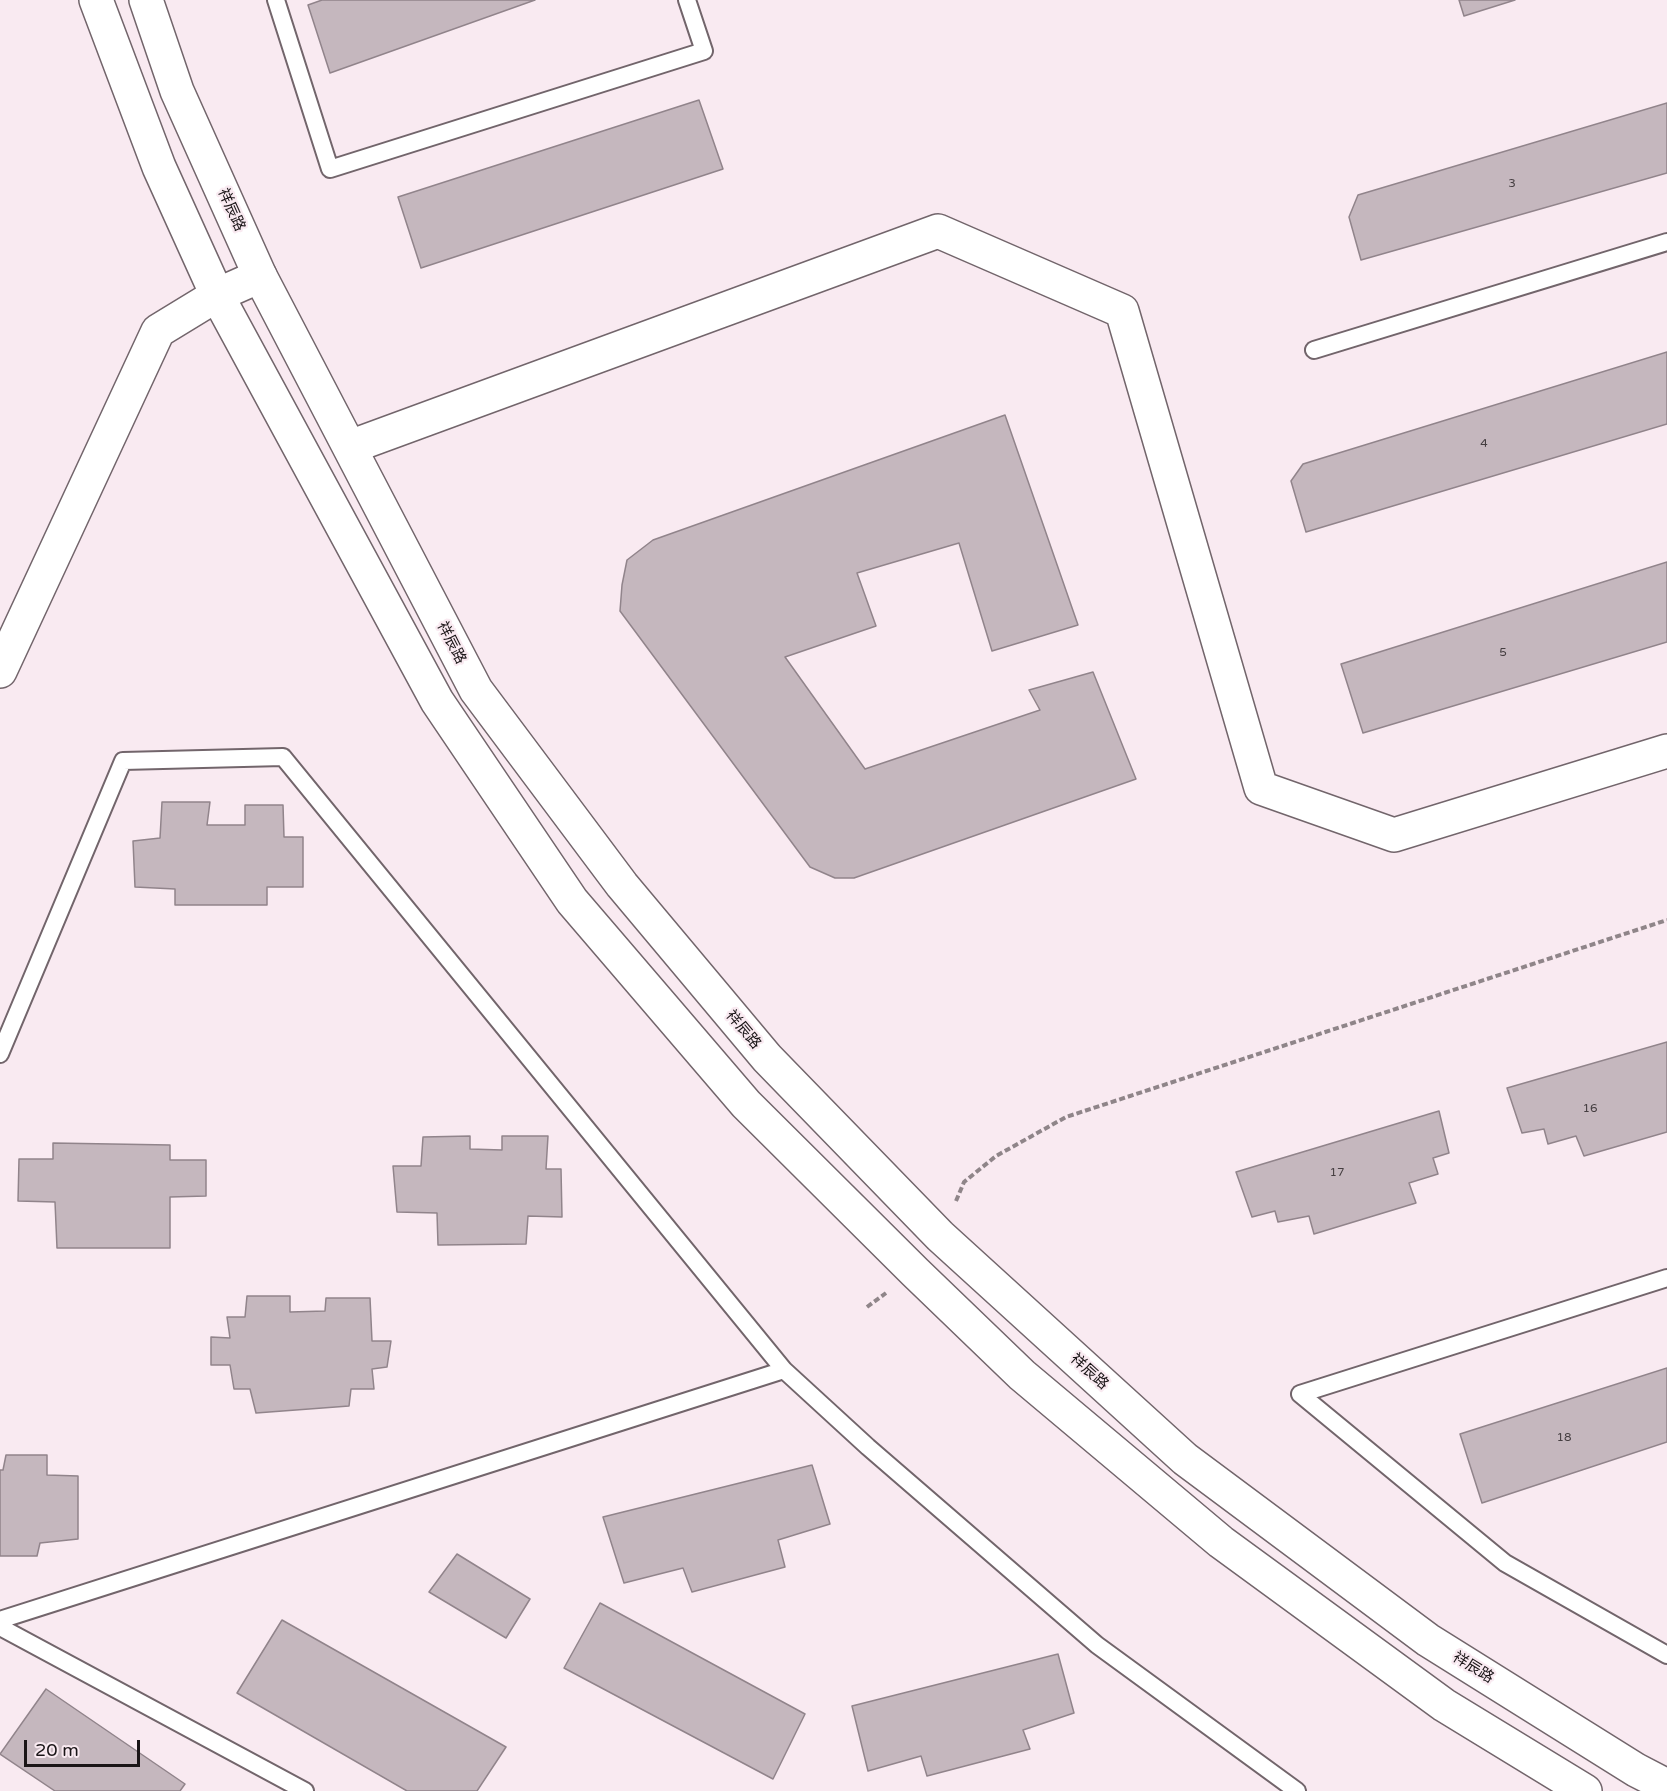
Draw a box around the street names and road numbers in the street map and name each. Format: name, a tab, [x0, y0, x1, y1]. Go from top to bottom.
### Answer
street label: 祥辰路	[214, 186, 248, 234]
street label: 祥辰路	[433, 619, 469, 667]
street label: 祥辰路	[722, 1007, 764, 1053]
street label: 祥辰路	[1066, 1350, 1112, 1394]
street label: 祥辰路	[1449, 1648, 1497, 1688]

